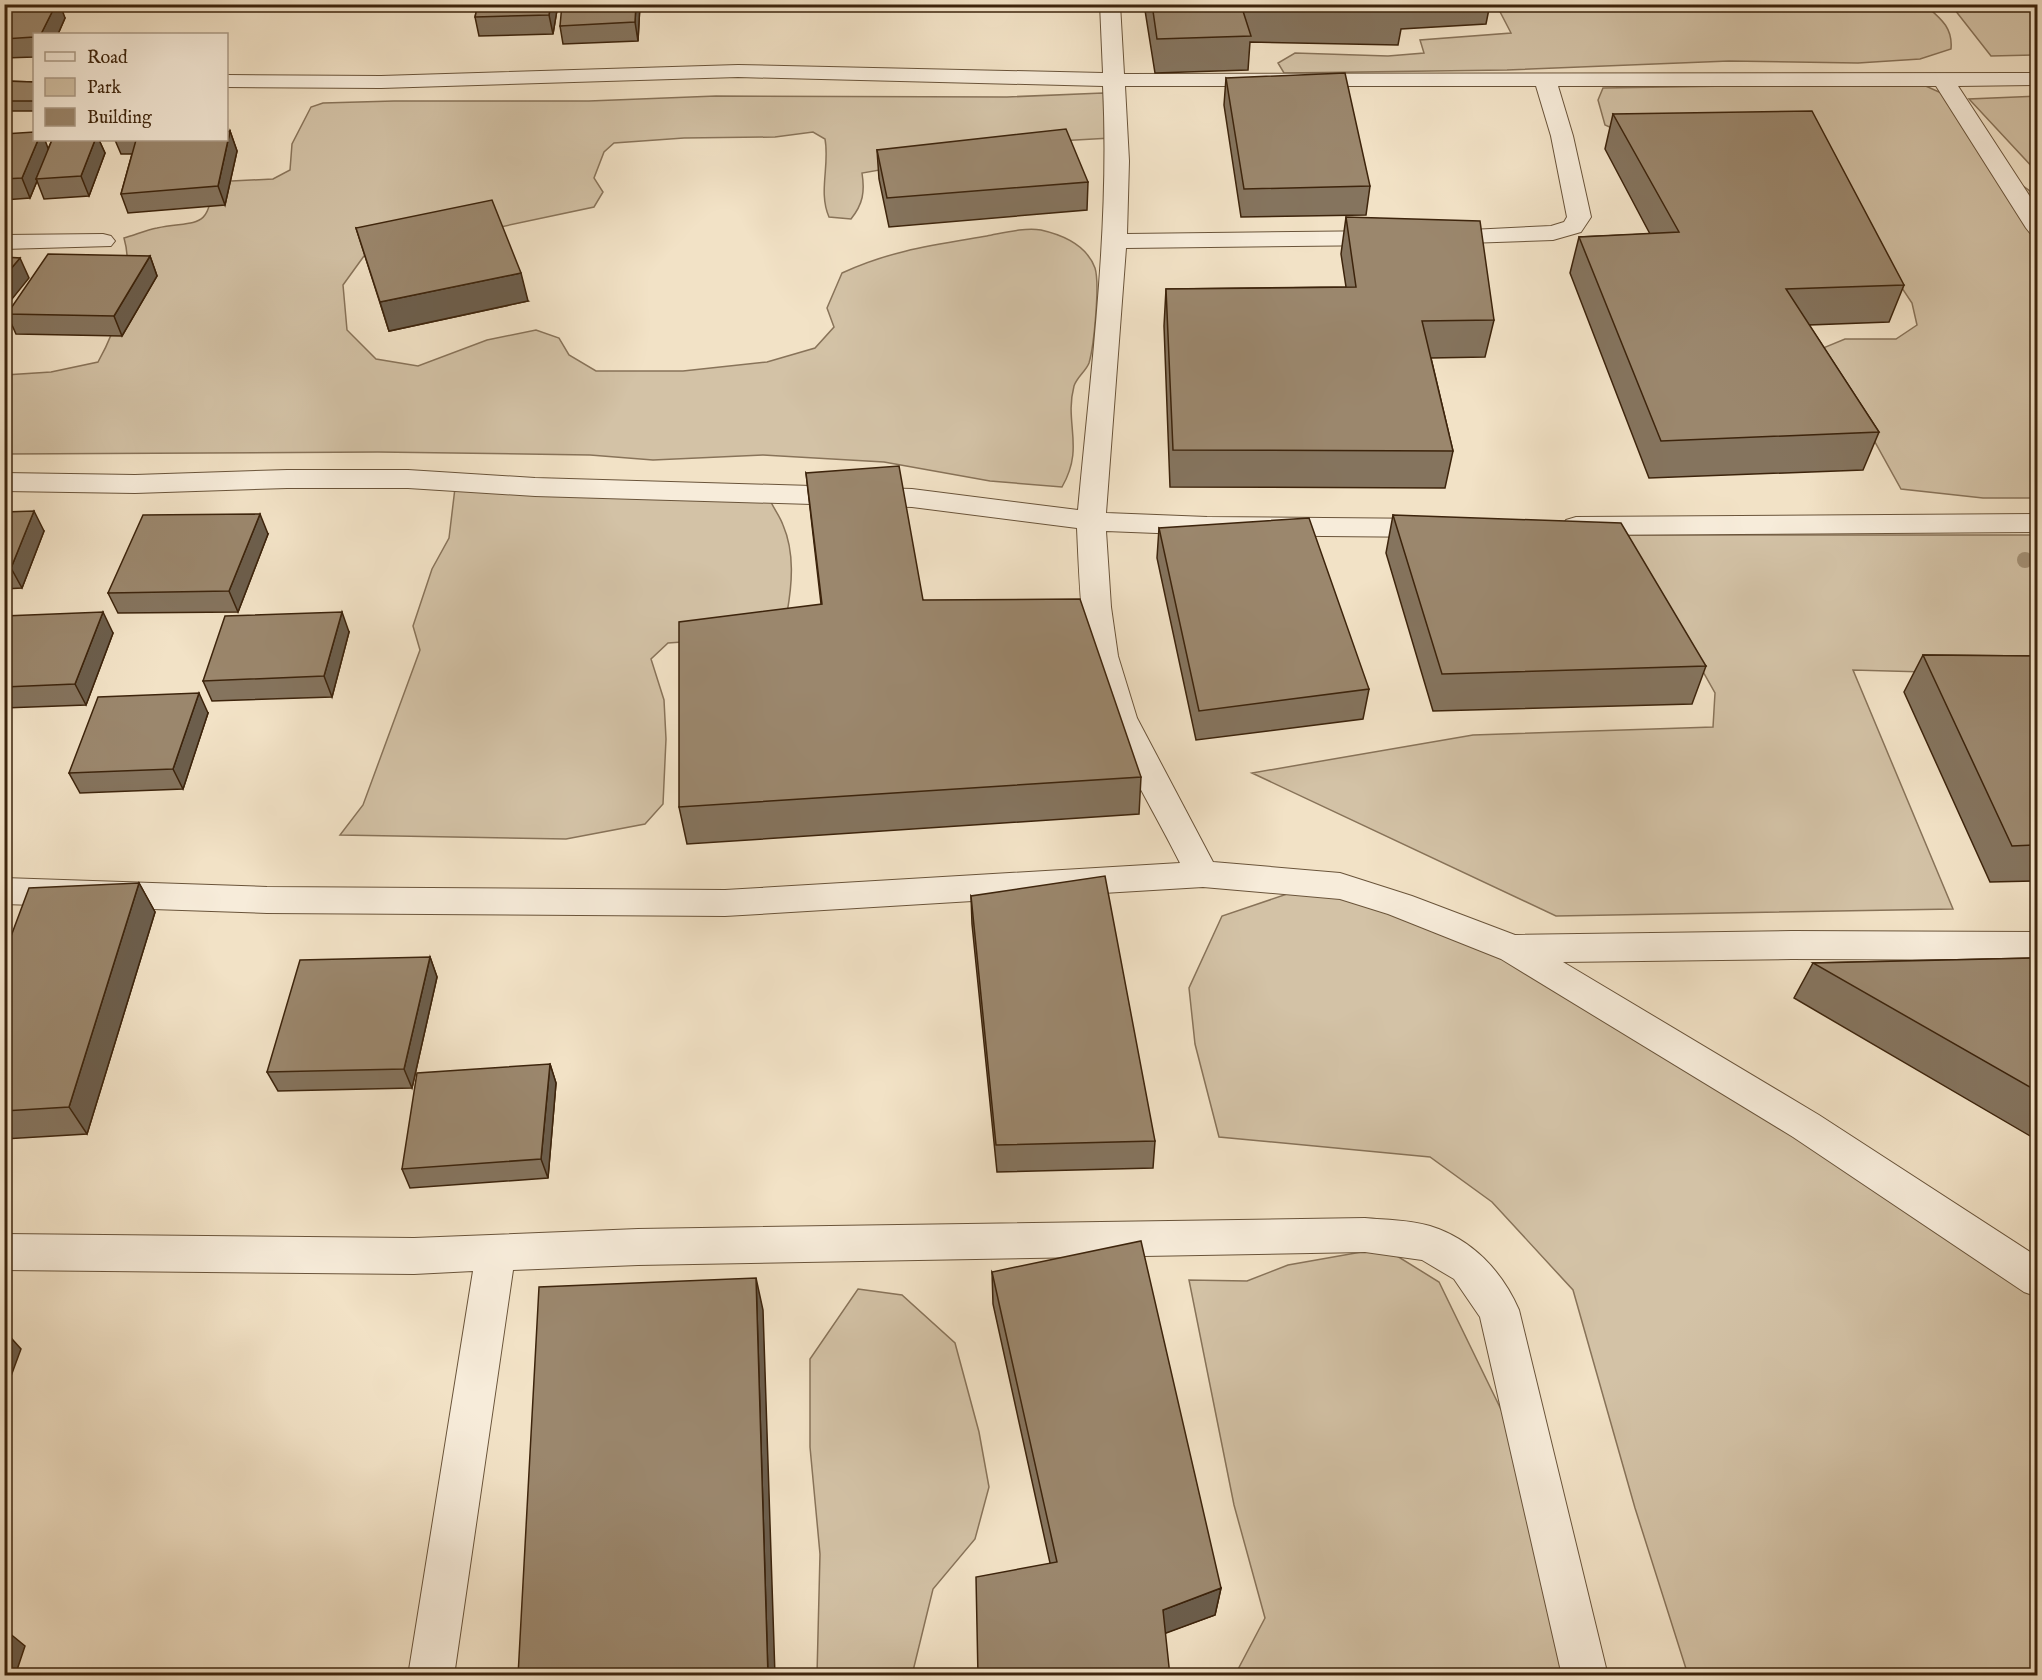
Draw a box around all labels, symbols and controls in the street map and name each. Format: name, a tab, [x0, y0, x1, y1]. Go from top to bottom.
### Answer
legend	[33, 33, 228, 141]
text: Road	[87, 47, 128, 70]
text: Park	[87, 77, 122, 100]
text: Building	[87, 107, 152, 130]

